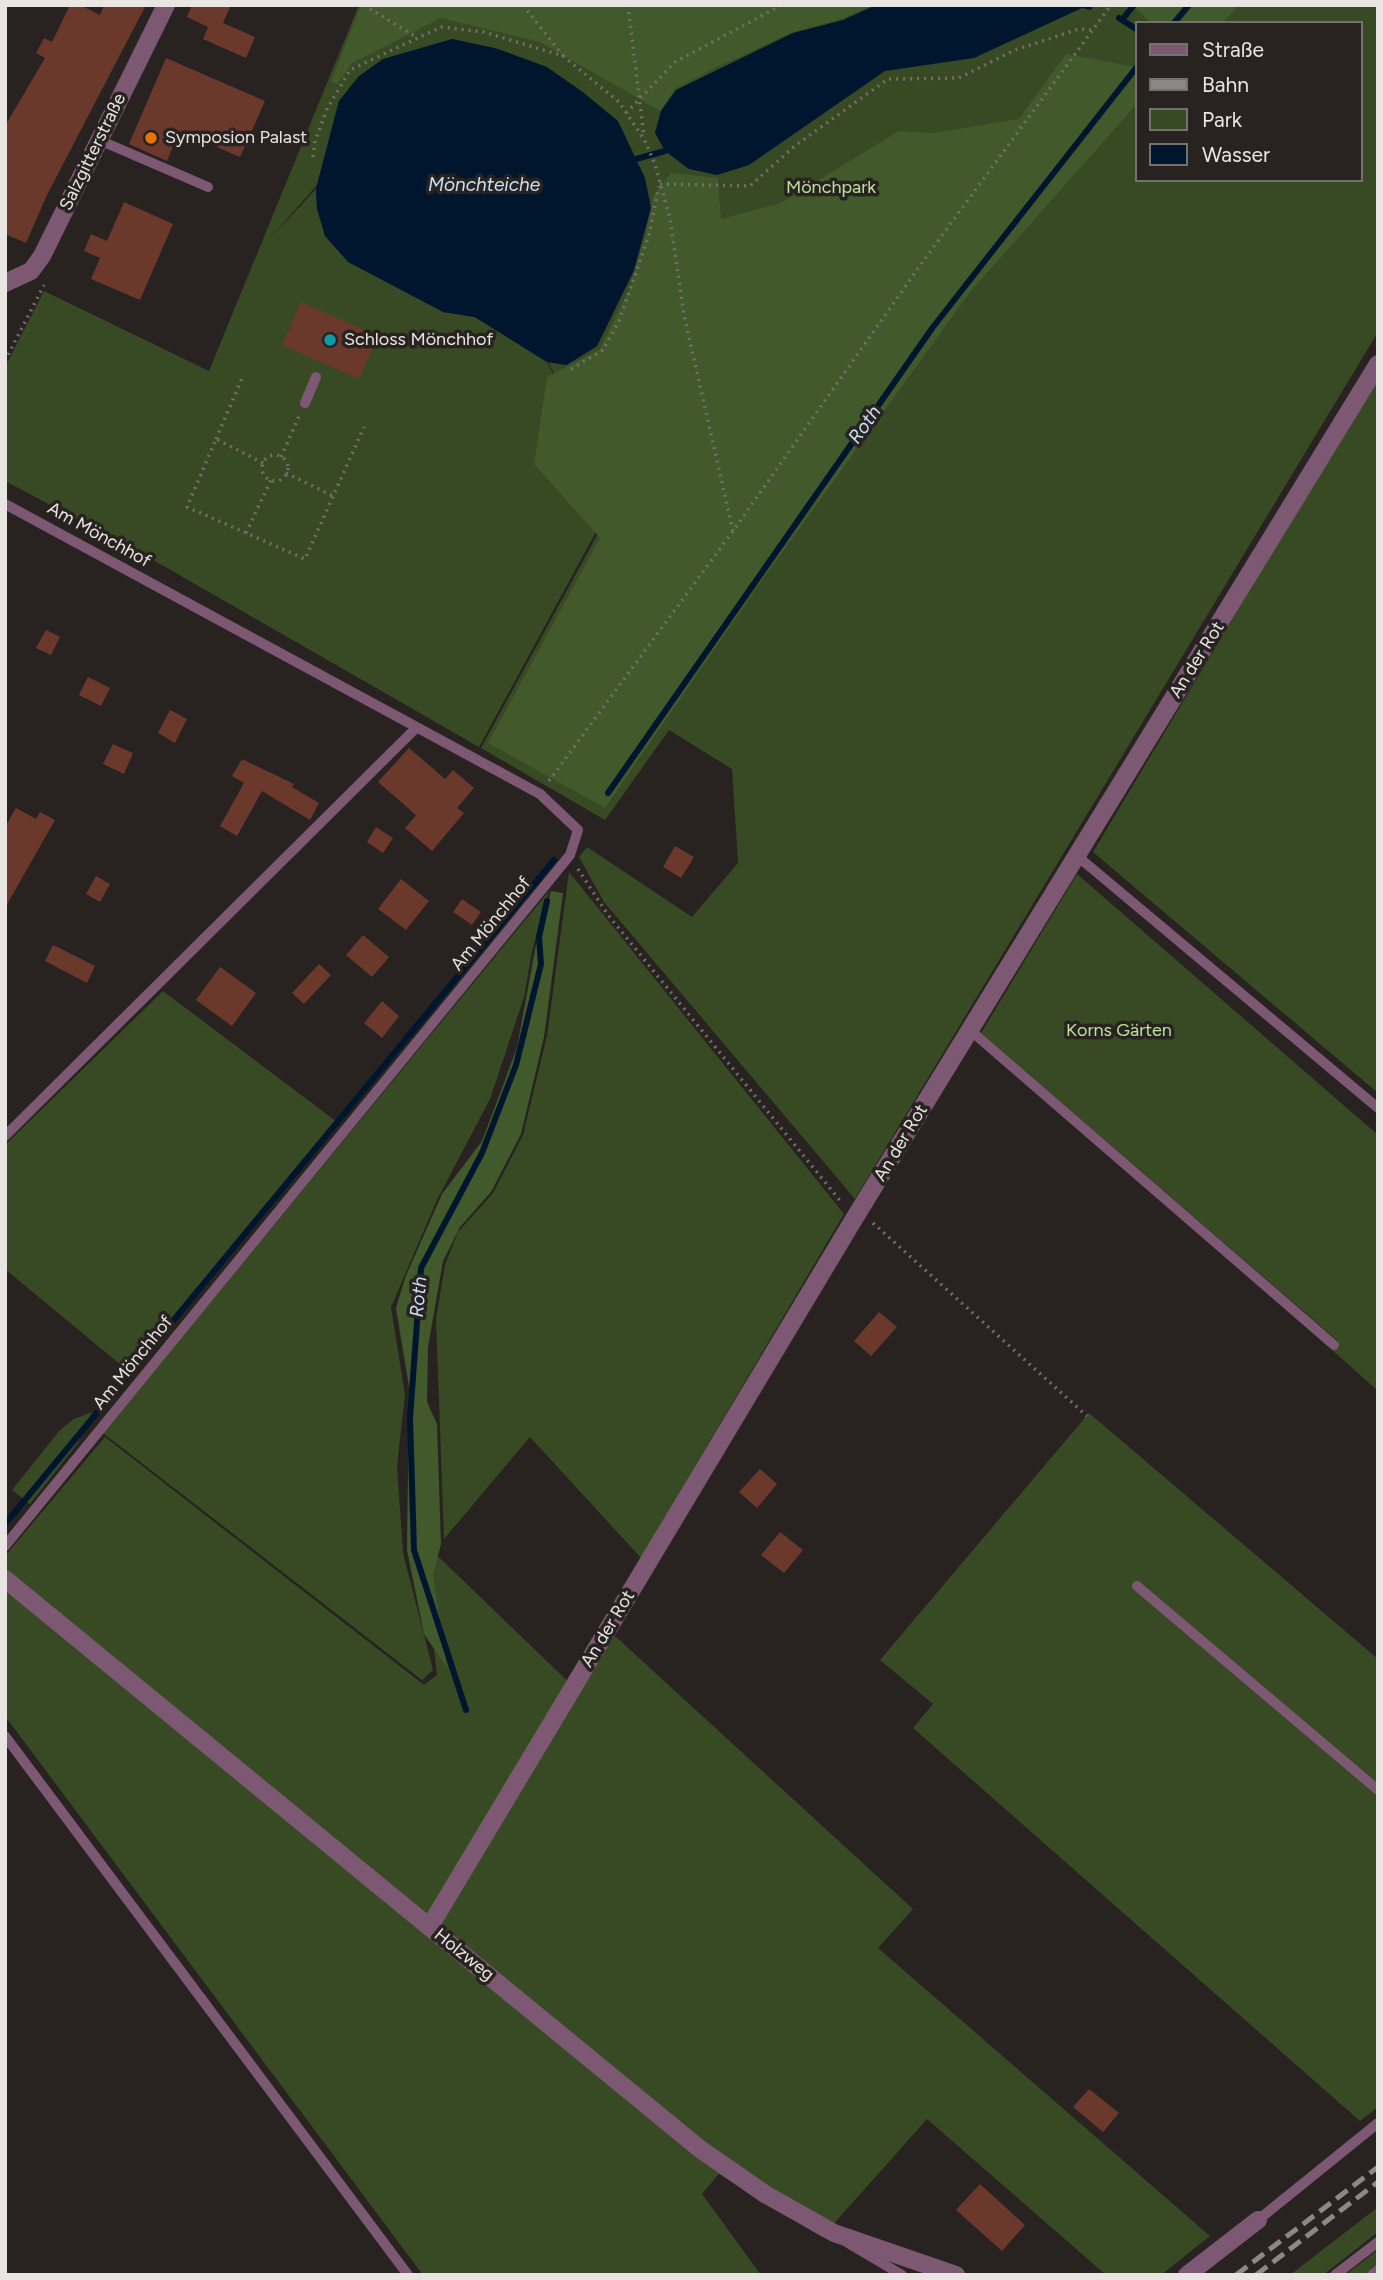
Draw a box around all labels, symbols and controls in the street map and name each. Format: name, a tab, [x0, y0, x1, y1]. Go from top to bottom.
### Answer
legend	[1134, 21, 1362, 182]
text: Straße	[1202, 37, 1264, 62]
text: Bahn	[1202, 72, 1249, 97]
street label: Salzgitterstraße	[55, 90, 131, 214]
text: Park	[1202, 107, 1242, 132]
place label: Symposion Palast	[165, 127, 307, 149]
marker: Symposion Palast	[143, 130, 159, 146]
text: Wasser	[1202, 142, 1270, 167]
water label: Mönchteiche	[428, 174, 540, 196]
park label: Mönchpark	[786, 177, 876, 199]
place label: Schloss Mönchhof	[344, 329, 493, 351]
marker: Schloss Mönchhof	[322, 332, 338, 348]
water label: Roth	[844, 402, 886, 448]
street label: Am Mönchhof	[44, 498, 154, 572]
street label: An der Rot	[1165, 618, 1229, 702]
street label: Am Mönchhof	[447, 873, 535, 975]
park label: Korns Gärten	[1066, 1020, 1172, 1042]
street label: An der Rot	[870, 1101, 932, 1185]
water label: Roth	[406, 1276, 432, 1318]
street label: Am Mönchhof	[89, 1312, 177, 1414]
street label: An der Rot	[577, 1587, 639, 1671]
street label: Holzweg	[430, 1924, 498, 1986]

